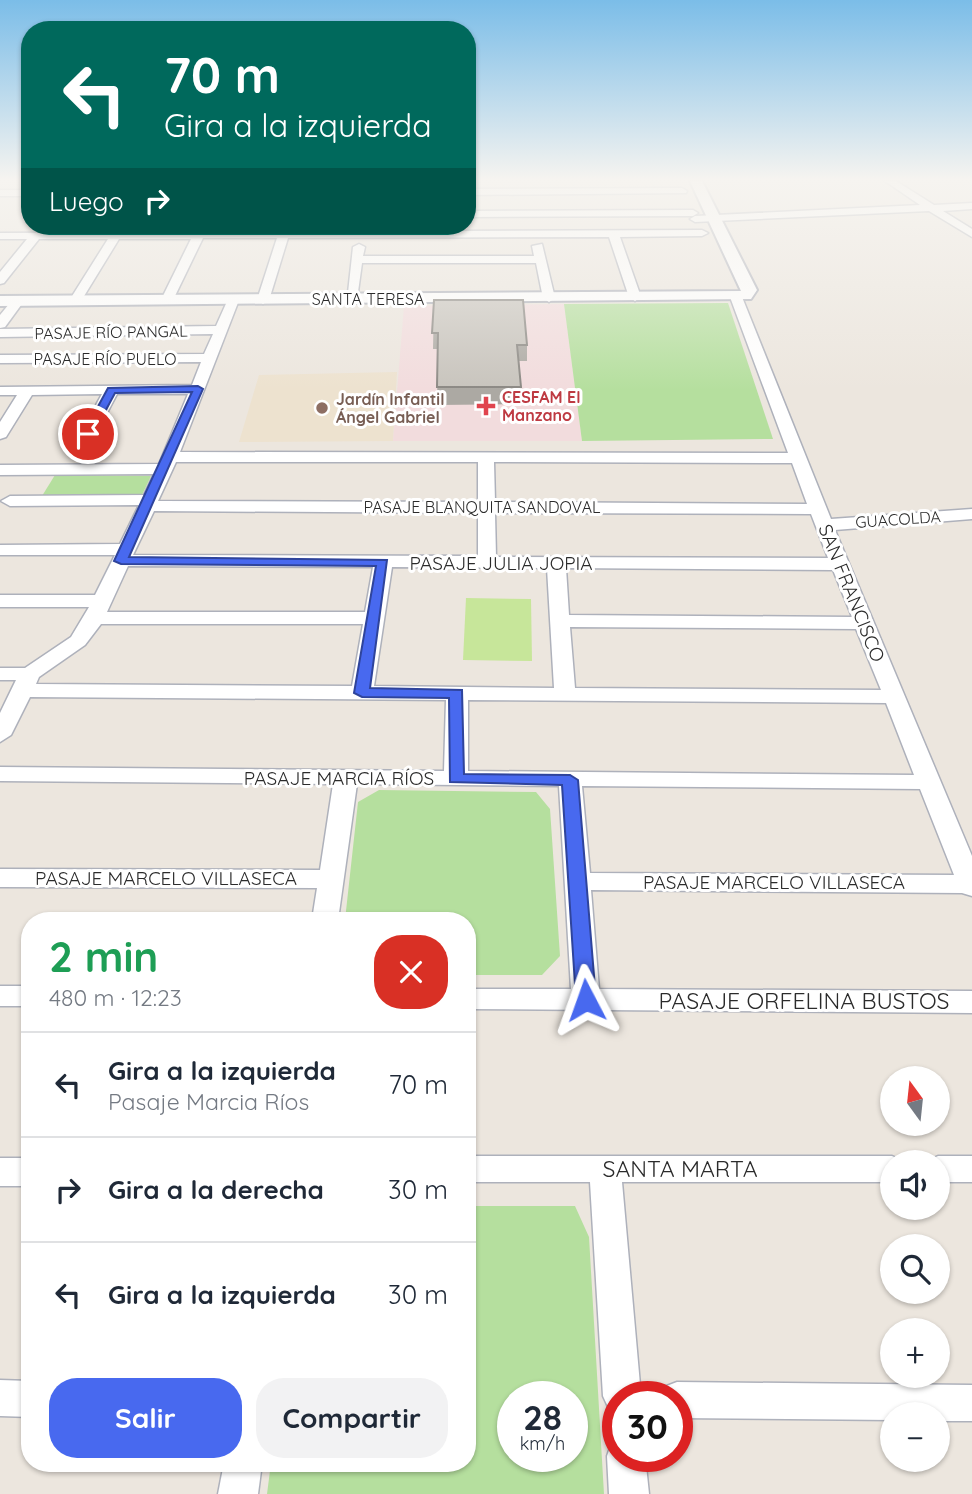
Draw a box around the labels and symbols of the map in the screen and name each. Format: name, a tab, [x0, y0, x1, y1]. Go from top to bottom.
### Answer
street label: SANTA TERESA	[312, 289, 424, 309]
street label: PASAJE RÍO PANGAL	[34, 321, 188, 343]
street label: PASAJE RÍO PUELO	[33, 349, 177, 369]
place label: CESFAM El Manzano	[502, 387, 581, 425]
place label: Jardín Infantil Ángel Gabriel	[336, 389, 444, 427]
marker: CESFAM El Manzano	[476, 396, 496, 416]
marker: Jardín Infantil Ángel Gabriel	[314, 400, 330, 416]
pin	[58, 404, 118, 464]
street label: PASAJE BLANQUITA SANDOVAL	[363, 497, 601, 517]
street label: GUACOLDA	[855, 506, 941, 532]
street label: SAN FRANCISCO	[813, 521, 891, 665]
street label: PASAJE JULIA JOPIA	[409, 551, 593, 575]
street label: PASAJE MARCIA RÍOS	[244, 766, 434, 790]
street label: PASAJE MARCELO VILLASECA	[35, 866, 297, 890]
street label: PASAJE MARCELO VILLASECA	[643, 870, 905, 894]
position arrow	[549, 963, 623, 1037]
street label: PASAJE ORFELINA BUSTOS	[658, 986, 950, 1015]
north arrow	[880, 1066, 950, 1136]
street label: SANTA MARTA	[602, 1154, 758, 1183]
speed limit sign: 30	[602, 1381, 693, 1472]

